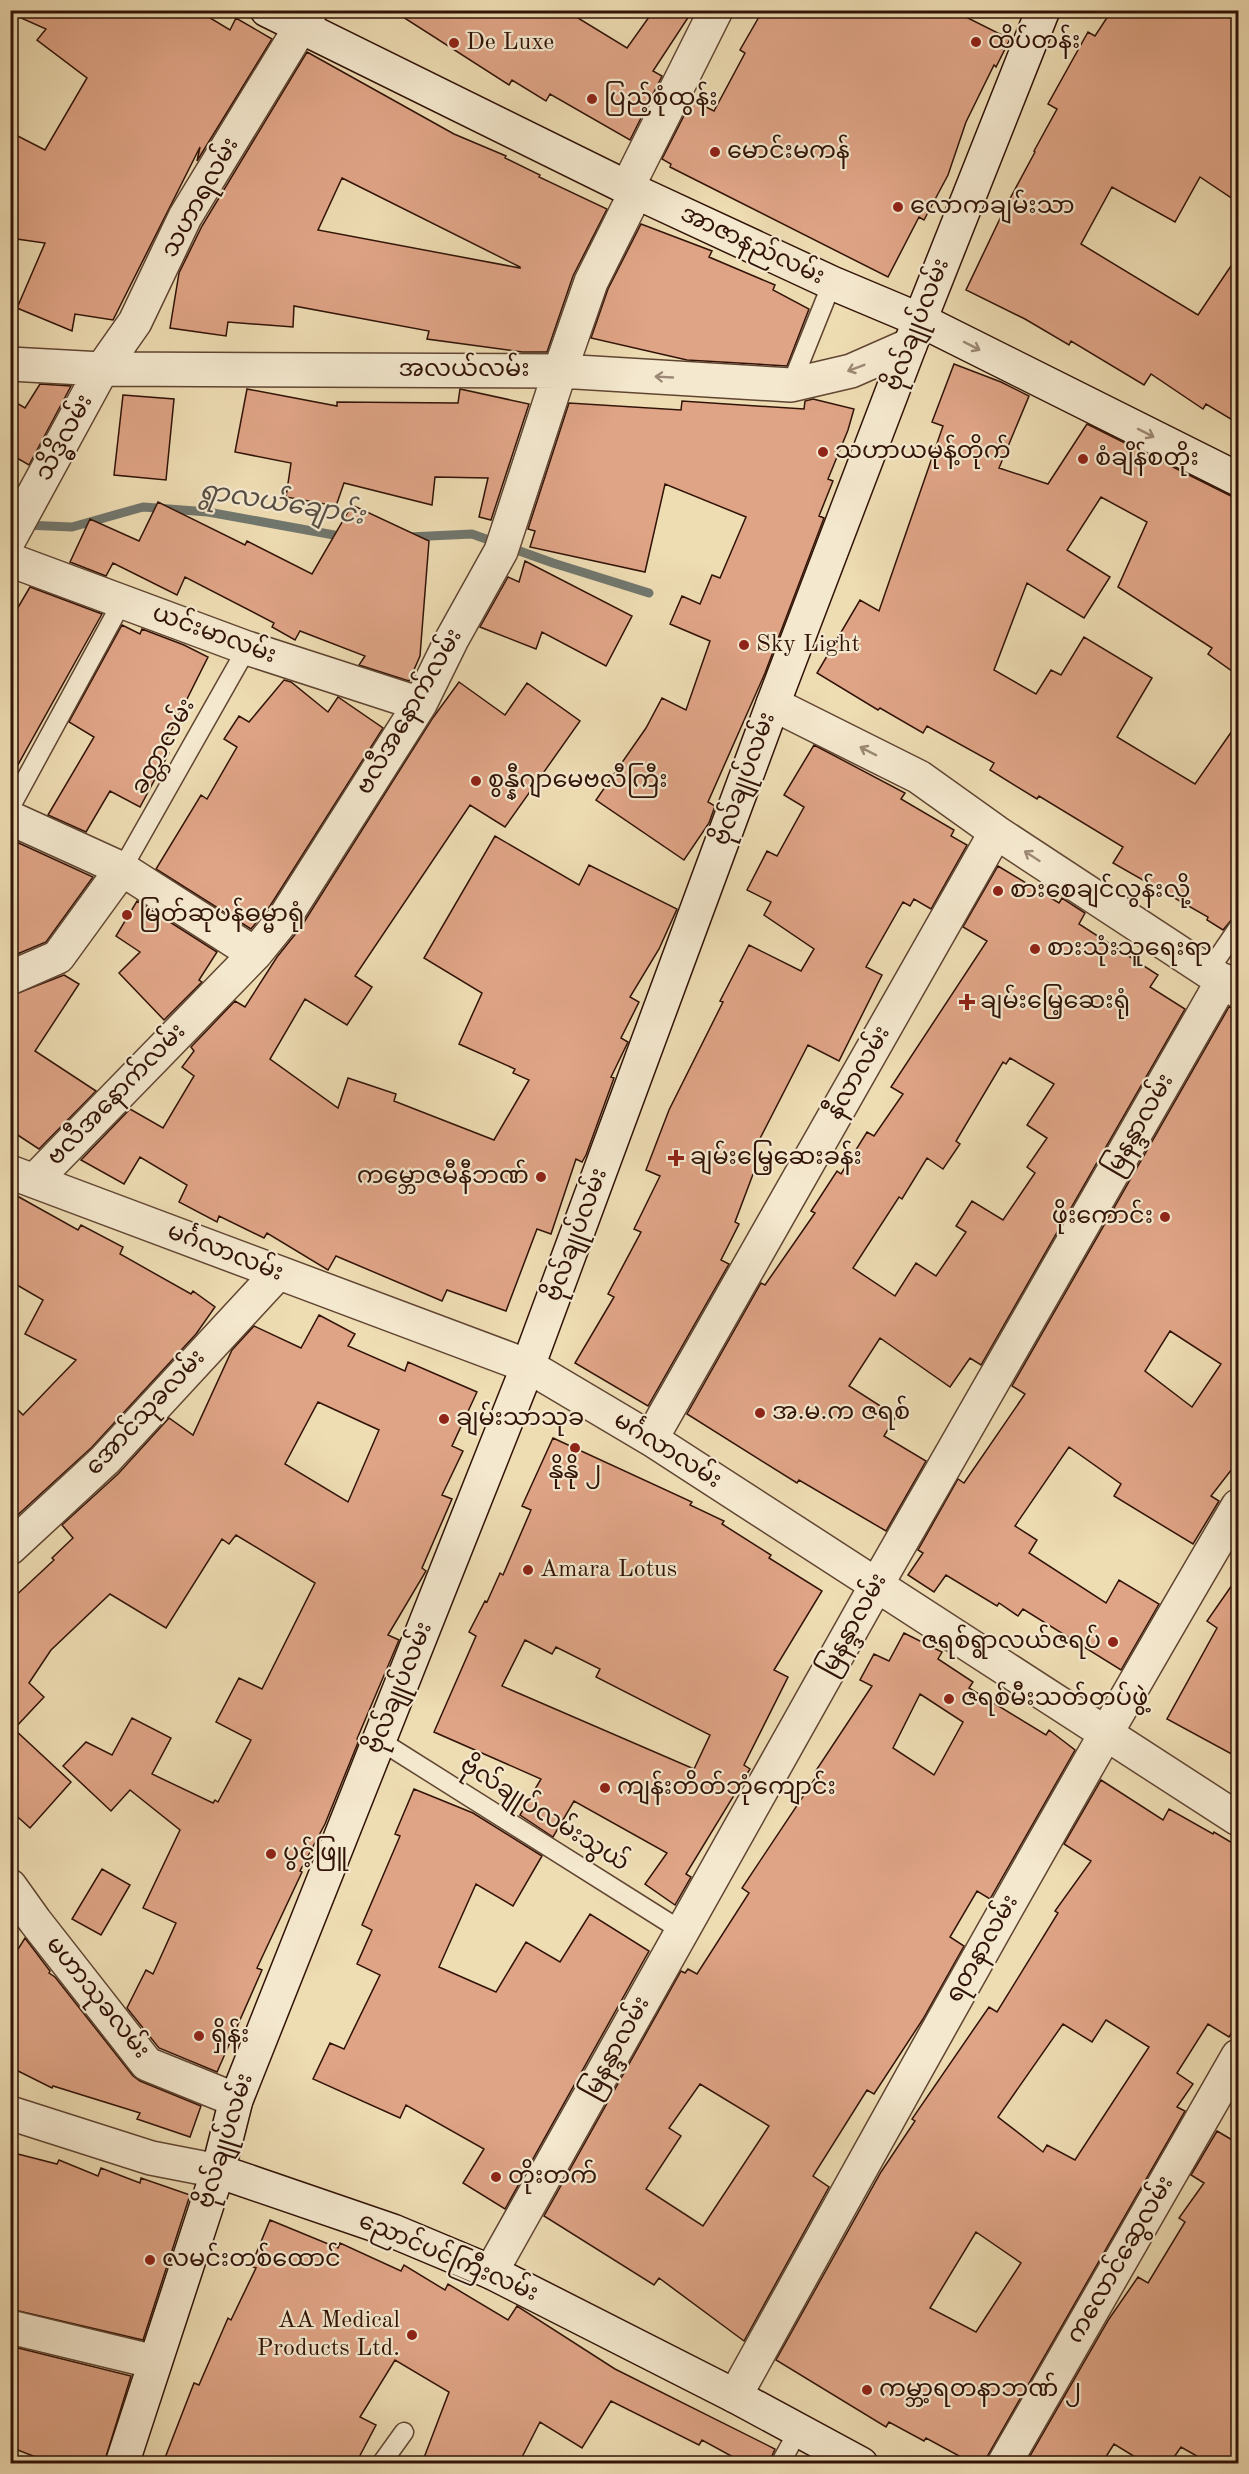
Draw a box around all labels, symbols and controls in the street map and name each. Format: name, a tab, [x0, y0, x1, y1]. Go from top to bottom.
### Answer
place label: ထိပ်တန်း	[988, 24, 1080, 59]
place label: De Luxe	[466, 31, 554, 55]
marker: ထိပ်တန်း	[969, 35, 983, 49]
marker: De Luxe	[447, 36, 461, 50]
place label: ပြည့်စုံထွန်း	[604, 81, 718, 116]
marker: ပြည့်စုံထွန်း	[585, 92, 599, 106]
street label: သဟာရလမ်း	[153, 131, 248, 264]
place label: မောင်းမကန်	[727, 134, 850, 169]
marker: မောင်းမကန်	[708, 145, 722, 159]
place label: လောကချမ်းသာ	[910, 189, 1075, 224]
street label: အာဇာနည်လမ်း	[674, 197, 830, 294]
marker: လောကချမ်းသာ	[891, 200, 905, 214]
street label: ဗိုလ်ချုပ်လမ်း	[876, 253, 959, 396]
one-way arrow	[963, 341, 981, 353]
street label: အလယ်လမ်း	[398, 352, 530, 382]
one-way arrow	[847, 363, 866, 374]
one-way arrow	[654, 371, 674, 382]
street label: သိဒ္ဓိလမ်း	[27, 388, 103, 488]
one-way arrow	[1137, 428, 1155, 440]
place label: သဟာယမုန့်တိုက်	[835, 434, 1011, 469]
place label: စံချိန်စတိုး	[1095, 441, 1199, 476]
marker: သဟာယမုန့်တိုက်	[816, 445, 830, 459]
marker: စံချိန်စတိုး	[1076, 452, 1090, 466]
water label: ရွာလယ်ချောင်း	[197, 471, 369, 537]
street label: ယင်းမာလမ်း	[149, 596, 281, 668]
street label: ဗလီအနောက်လမ်း	[348, 622, 471, 801]
place label: Sky Light	[756, 633, 860, 657]
marker: Sky Light	[737, 638, 751, 652]
street label: ခတ္တာလမ်း	[123, 692, 204, 801]
street label: ဗိုလ်ချုပ်လမ်း	[704, 707, 785, 850]
one-way arrow	[859, 745, 877, 756]
place label: စွန္နီဂျာမေဗလီကြီး	[488, 763, 668, 800]
marker: စွန္နီဂျာမေဗလီကြီး	[469, 774, 483, 788]
one-way arrow	[1023, 849, 1040, 862]
place label: စားစေချင်လွန်းလို့	[1010, 873, 1191, 908]
marker: စားစေချင်လွန်းလို့	[991, 884, 1005, 898]
place label: မြတ်ဆုပန်ဓမ္မာရုံ	[139, 897, 304, 933]
marker: မြတ်ဆုပန်ဓမ္မာရုံ	[120, 908, 134, 922]
place label: စားသုံးသူရေးရာ	[1047, 934, 1212, 966]
marker: စားသုံးသူရေးရာ	[1028, 942, 1042, 956]
place label: ချမ်းမြေ့ဆေးရုံ	[980, 984, 1130, 1019]
marker: ချမ်းမြေ့ဆေးရုံ	[958, 993, 976, 1011]
street label: ဗလီအနောက်လမ်း	[39, 1015, 194, 1174]
street label: နီလာလမ်း	[818, 1019, 900, 1126]
street label: မြနန္ဒာလမ်း	[1096, 1067, 1183, 1183]
place label: ချမ်းမြေ့ဆေးခန်း	[690, 1140, 862, 1175]
marker: ချမ်းမြေ့ဆေးခန်း	[667, 1149, 685, 1167]
place label: ကမ္ဘောဇမီနီဘဏ်	[357, 1159, 529, 1194]
street label: ဗိုလ်ချုပ်လမ်း	[536, 1163, 617, 1306]
marker: ကမ္ဘောဇမီနီဘဏ်	[534, 1170, 548, 1184]
place label: ဖိုးကောင်း	[1052, 1199, 1153, 1234]
marker: ဖိုးကောင်း	[1158, 1210, 1172, 1224]
street label: မင်္ဂလာလမ်း	[164, 1214, 288, 1286]
street label: အောင်သုခလမ်း	[78, 1342, 214, 1484]
place label: အ.မ.က ဇရစ်	[772, 1395, 910, 1430]
place label: ချမ်းသာသုခ	[456, 1401, 584, 1436]
street label: မင်္ဂလာလမ်း	[609, 1403, 728, 1493]
marker: အ.မ.က ဇရစ်	[753, 1406, 767, 1420]
marker: ချမ်းသာသုခ	[437, 1412, 451, 1426]
marker: နိုနို ၂	[568, 1441, 582, 1455]
place label: နိုနို ၂	[548, 1454, 602, 1489]
place label: Amara Lotus	[540, 1558, 677, 1582]
marker: Amara Lotus	[521, 1563, 535, 1577]
street label: မြနန္ဒာလမ်း	[811, 1567, 897, 1683]
street label: ဗိုလ်ချုပ်လမ်း	[357, 1616, 442, 1759]
place label: ဇရစ်ရွာလယ်ဇရပ်	[921, 1624, 1101, 1659]
marker: ဇရစ်ရွာလယ်ဇရပ်	[1106, 1635, 1120, 1649]
place label: ဇရစ်မီးသတ်တပ်ဖွဲ့	[961, 1681, 1152, 1716]
marker: ဇရစ်မီးသတ်တပ်ဖွဲ့	[942, 1692, 956, 1706]
street label: ဗိုလ်ချုပ်လမ်းသွယ်	[453, 1748, 636, 1881]
place label: ကျန်းတိတ်ဘုံကျောင်း	[617, 1770, 836, 1805]
marker: ကျန်းတိတ်ဘုံကျောင်း	[598, 1781, 612, 1795]
place label: ပွင့်ဖြူ	[283, 1836, 349, 1871]
marker: ပွင့်ဖြူ	[264, 1847, 278, 1861]
street label: ရတနာလမ်း	[937, 1888, 1028, 2009]
street label: မဟာသုခလမ်း	[37, 1929, 158, 2067]
street label: မြနန္ဒာလမ်း	[574, 1990, 660, 2106]
place label: ရှိန်း	[211, 2018, 249, 2053]
marker: ရှိန်း	[192, 2029, 206, 2043]
street label: ဗိုလ်ချုပ်လမ်း	[188, 2069, 263, 2213]
place label: တိုးတက်	[508, 2159, 597, 2194]
street label: ကလောင်ဆွေလမ်း	[1058, 2169, 1182, 2350]
marker: တိုးတက်	[489, 2170, 503, 2184]
street label: ညောင်ပင်ကြီးလမ်း	[353, 2204, 543, 2311]
place label: လမင်းတစ်ထောင်	[162, 2242, 341, 2272]
marker: လမင်းတစ်ထောင်	[143, 2253, 157, 2267]
place label: AA Medical Products Ltd.	[257, 2309, 400, 2361]
marker: AA Medical Products Ltd.	[405, 2328, 419, 2342]
place label: ကမ္ဘာ့ရတနာဘဏ် ၂	[879, 2372, 1081, 2407]
marker: ကမ္ဘာ့ရတနာဘဏ် ၂	[860, 2383, 874, 2397]

